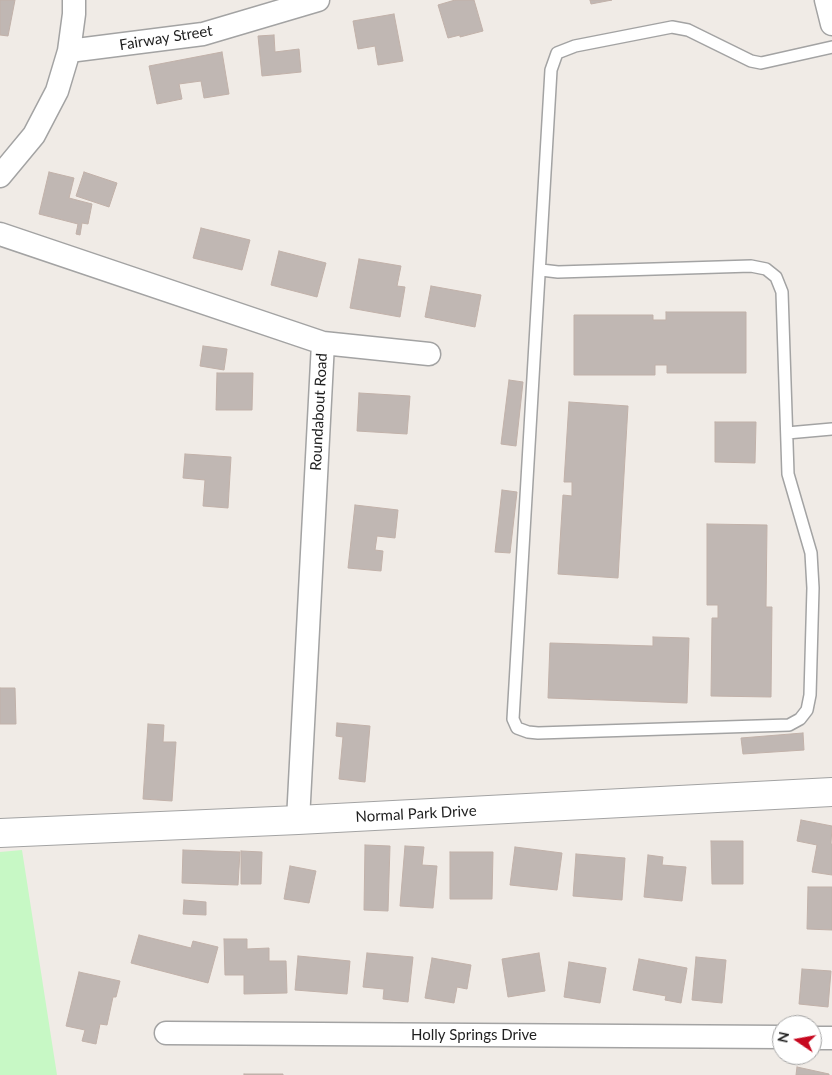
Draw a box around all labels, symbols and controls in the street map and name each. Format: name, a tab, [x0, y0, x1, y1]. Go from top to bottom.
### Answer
street label: Fairway Street	[118, 22, 214, 54]
street label: Roundabout Road	[307, 353, 331, 471]
street label: Normal Park Drive	[355, 802, 477, 826]
north arrow	[772, 1015, 822, 1065]
street label: Holly Springs Drive	[411, 1026, 537, 1044]
text: N	[773, 1030, 792, 1044]

